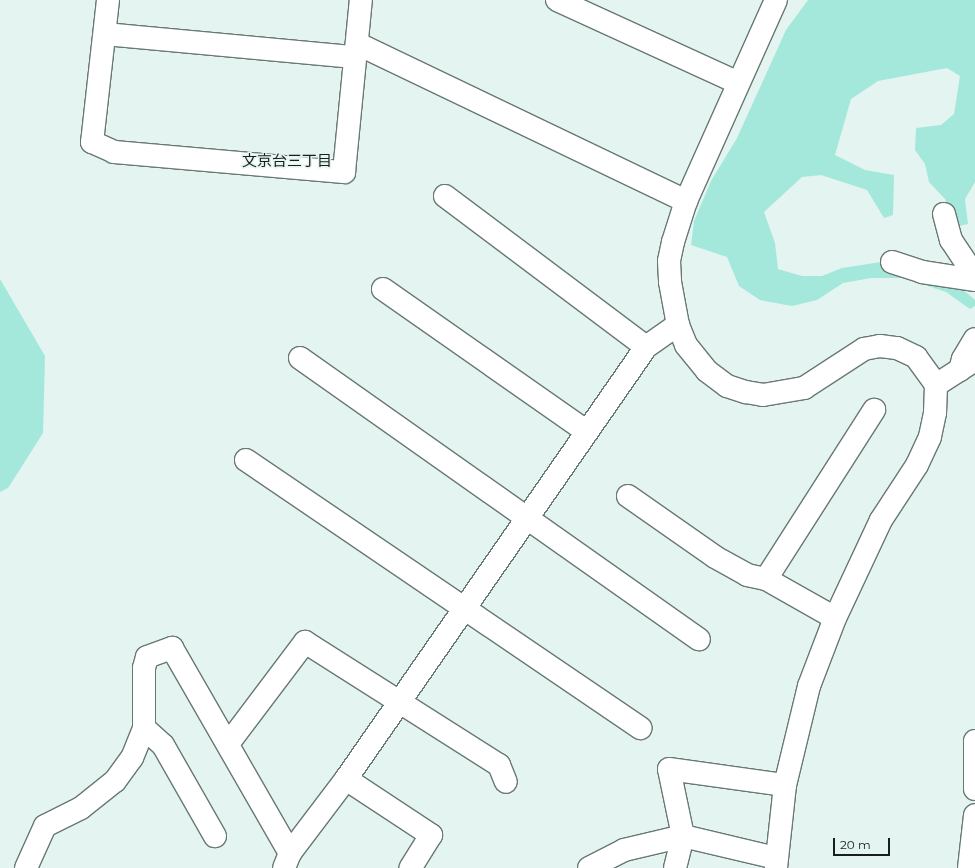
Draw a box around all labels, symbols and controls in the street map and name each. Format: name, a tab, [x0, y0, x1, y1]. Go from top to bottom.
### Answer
district label: 文京台三丁目	[242, 152, 332, 170]
scale bar	[835, 830, 892, 856]
text: 20 m	[840, 837, 871, 852]

